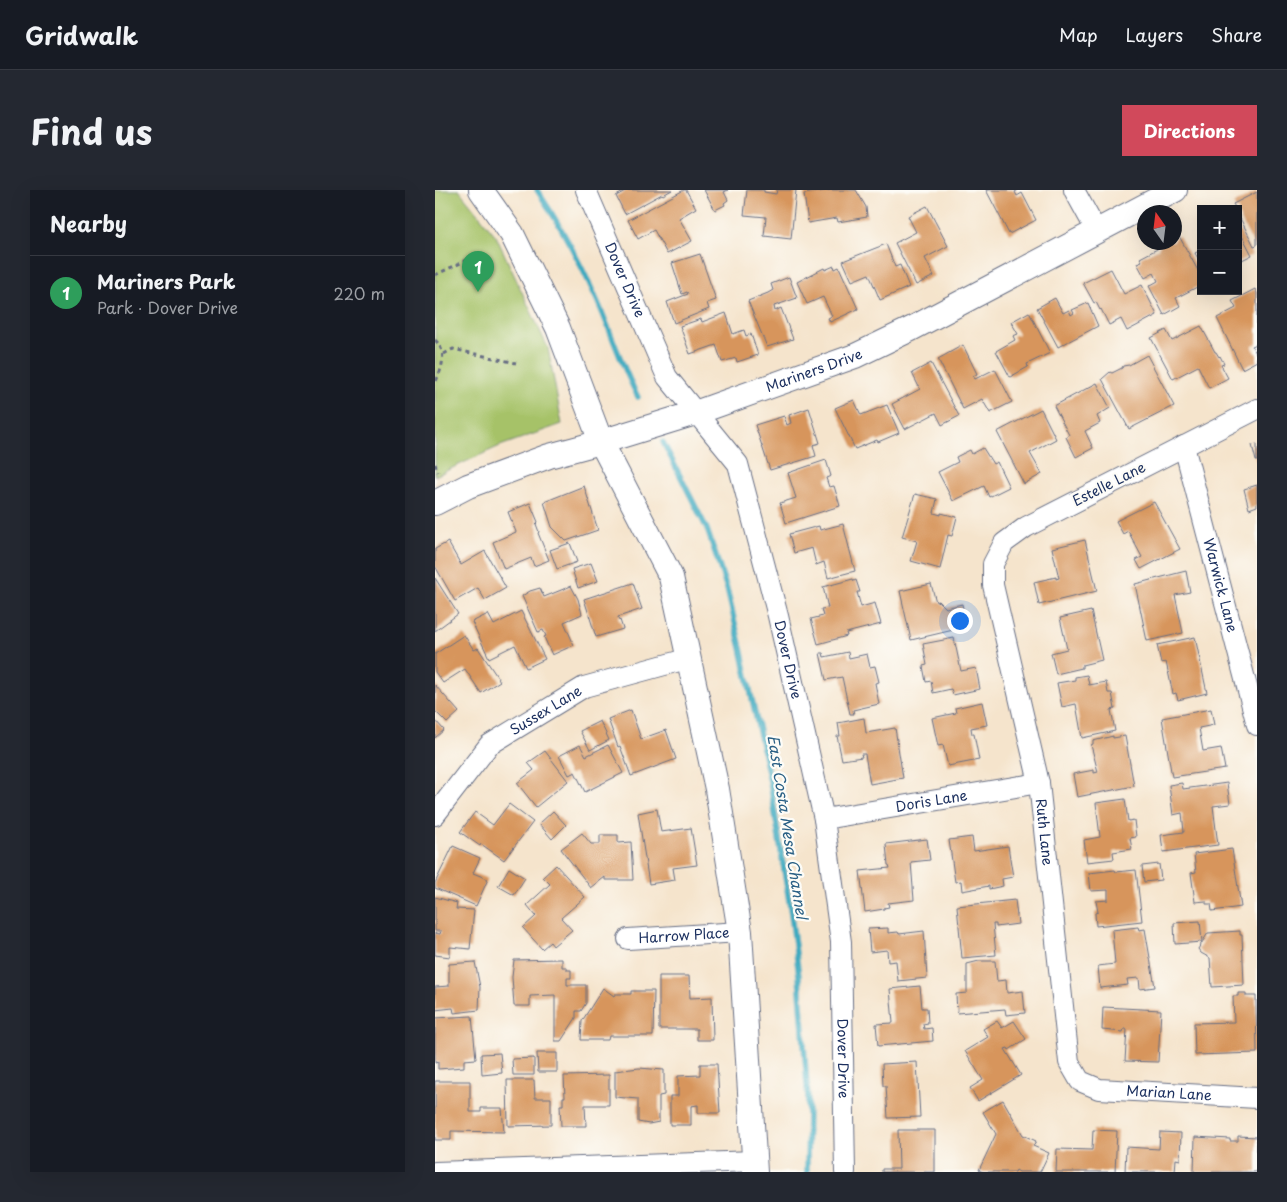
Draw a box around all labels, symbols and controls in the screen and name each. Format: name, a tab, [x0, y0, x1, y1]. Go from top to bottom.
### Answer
text: Gridwalk	[25, 17, 138, 53]
text: Map	[1059, 21, 1098, 48]
text: Layers	[1126, 21, 1183, 48]
text: Share	[1211, 21, 1262, 48]
text: Find us	[30, 104, 152, 157]
button: Directions	[1122, 105, 1257, 156]
north arrow	[1137, 205, 1182, 250]
map controls	[1197, 205, 1242, 295]
button: +	[1197, 205, 1242, 250]
text: Nearby	[50, 207, 127, 239]
street label: Dover Drive	[600, 239, 651, 321]
button: −	[1197, 250, 1242, 295]
pin: 1	[462, 251, 494, 292]
text: Mariners Park	[97, 267, 235, 295]
text: 1	[62, 281, 70, 305]
text: 220 m	[334, 281, 385, 305]
text: Park · Dover Drive	[97, 295, 238, 319]
street label: Mariners Drive	[763, 343, 866, 397]
street label: Estelle Lane	[1069, 456, 1149, 511]
street label: Warwick Lane	[1199, 536, 1243, 635]
your location	[947, 608, 973, 634]
street label: Dover Drive	[769, 618, 807, 701]
street label: Sussex Lane	[505, 680, 586, 740]
water label: East Costa Mesa Channel	[763, 733, 815, 923]
street label: Doris Lane	[894, 784, 969, 817]
street label: Ruth Lane	[1031, 798, 1059, 867]
street label: Harrow Place	[638, 922, 730, 948]
street label: Dover Drive	[832, 1018, 855, 1099]
street label: Marian Lane	[1126, 1080, 1213, 1105]

